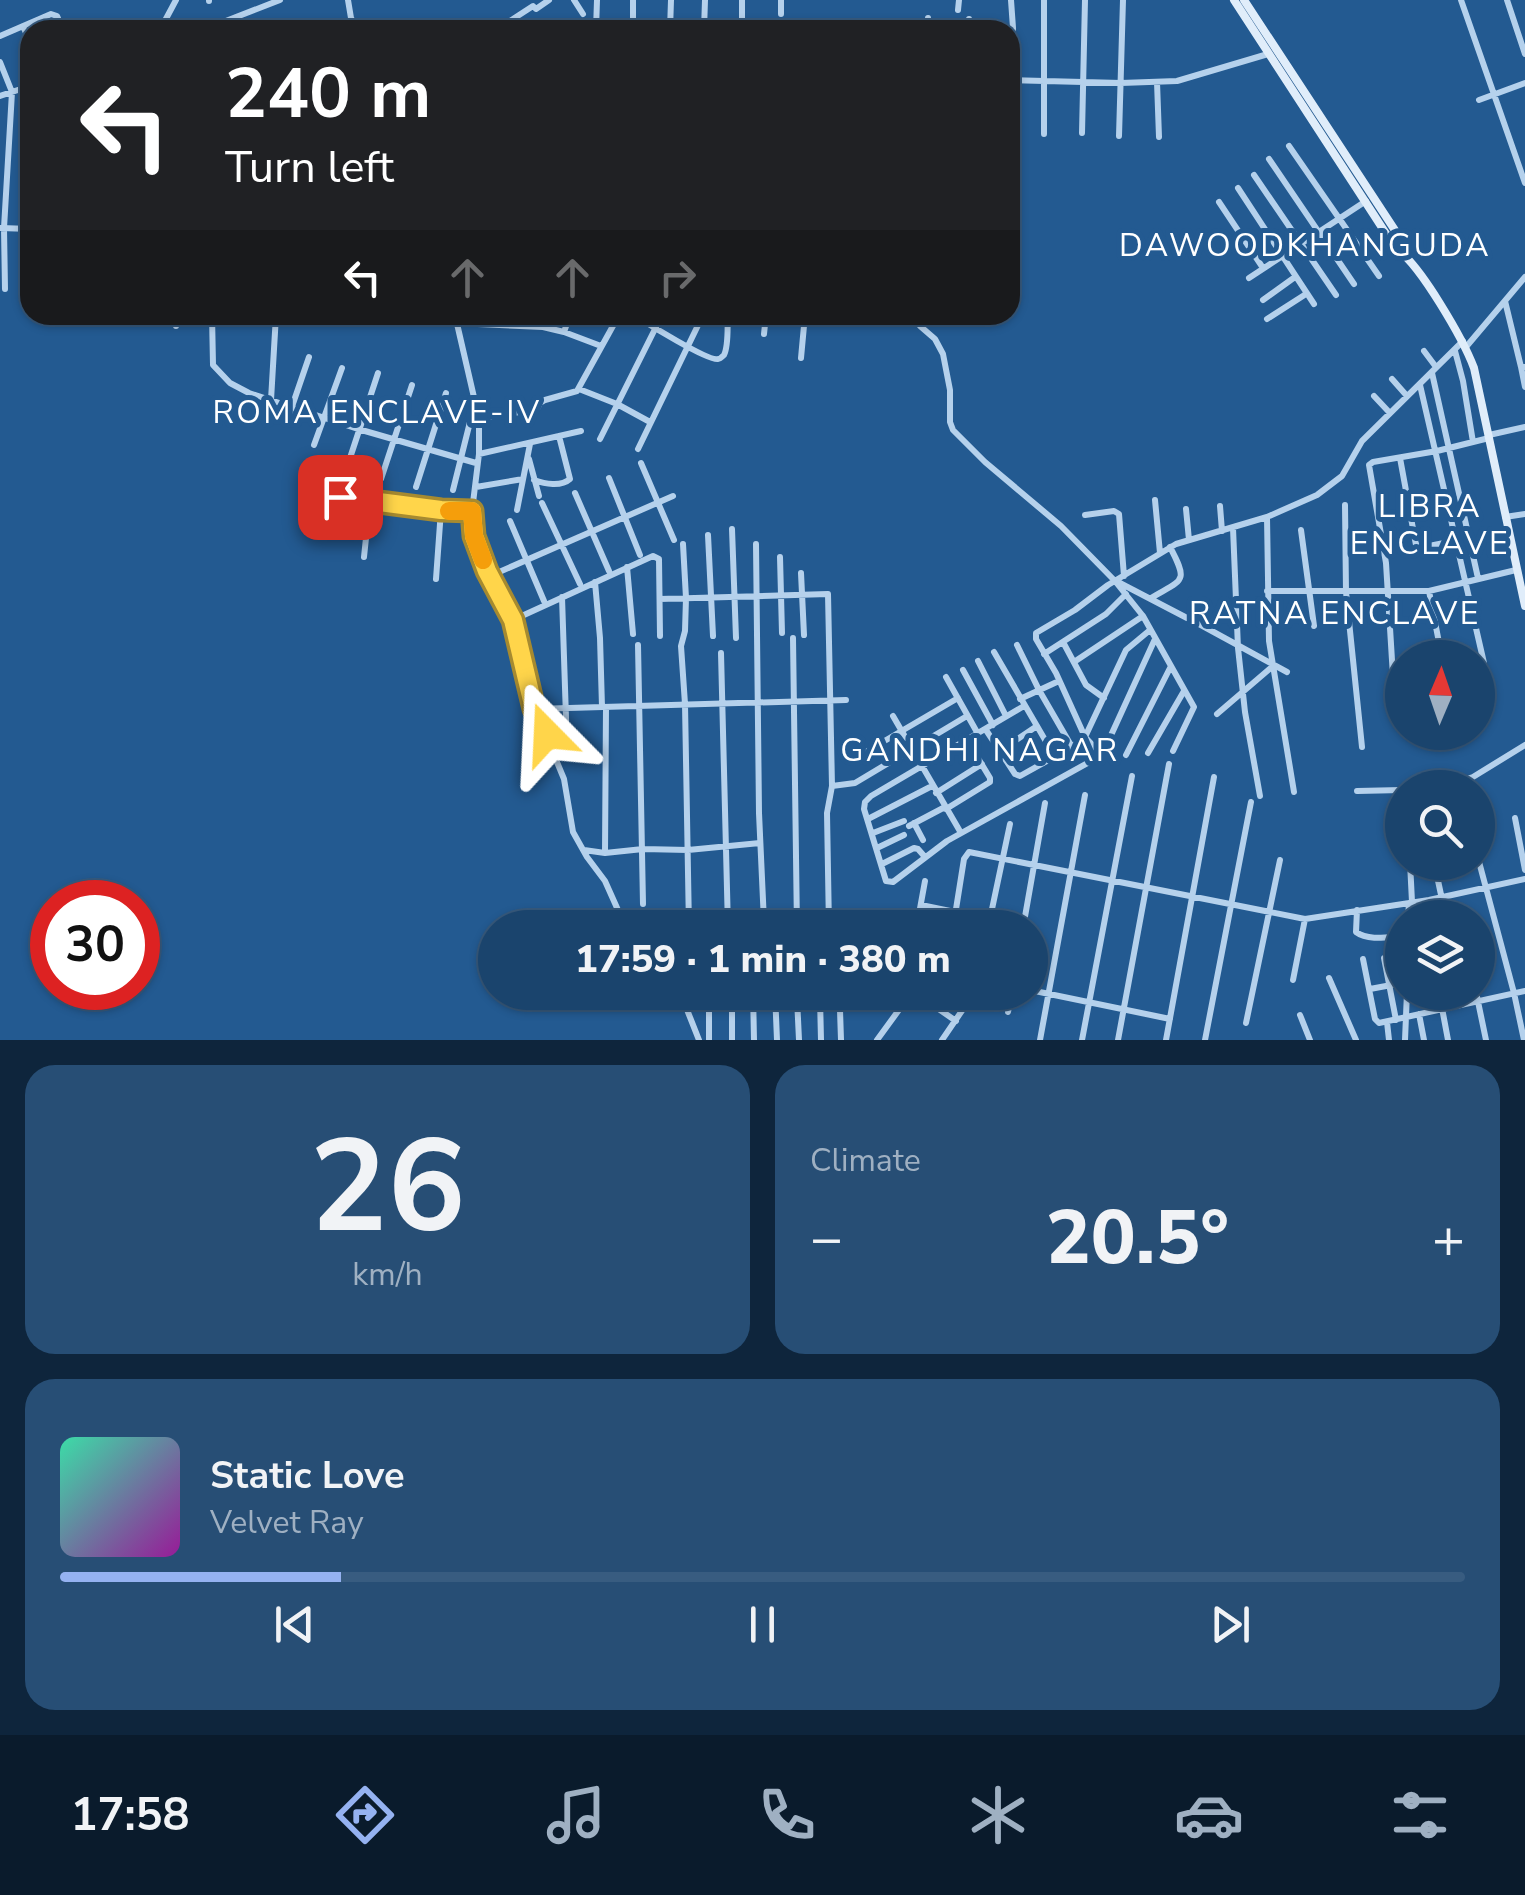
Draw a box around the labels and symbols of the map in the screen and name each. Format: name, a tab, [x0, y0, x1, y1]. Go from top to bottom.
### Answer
district label: DAWOODKHANGUDA	[1119, 224, 1491, 267]
district label: ROMA ENCLAVE-IV	[213, 391, 541, 434]
pin	[298, 455, 383, 540]
district label: LIBRA ENCLAVE	[1350, 485, 1510, 565]
district label: RATNA ENCLAVE	[1189, 592, 1481, 635]
north arrow	[1385, 640, 1495, 750]
position arrow	[495, 682, 599, 786]
district label: GANDHI NAGAR	[840, 729, 1120, 772]
speed limit sign: 30	[30, 880, 160, 1010]

